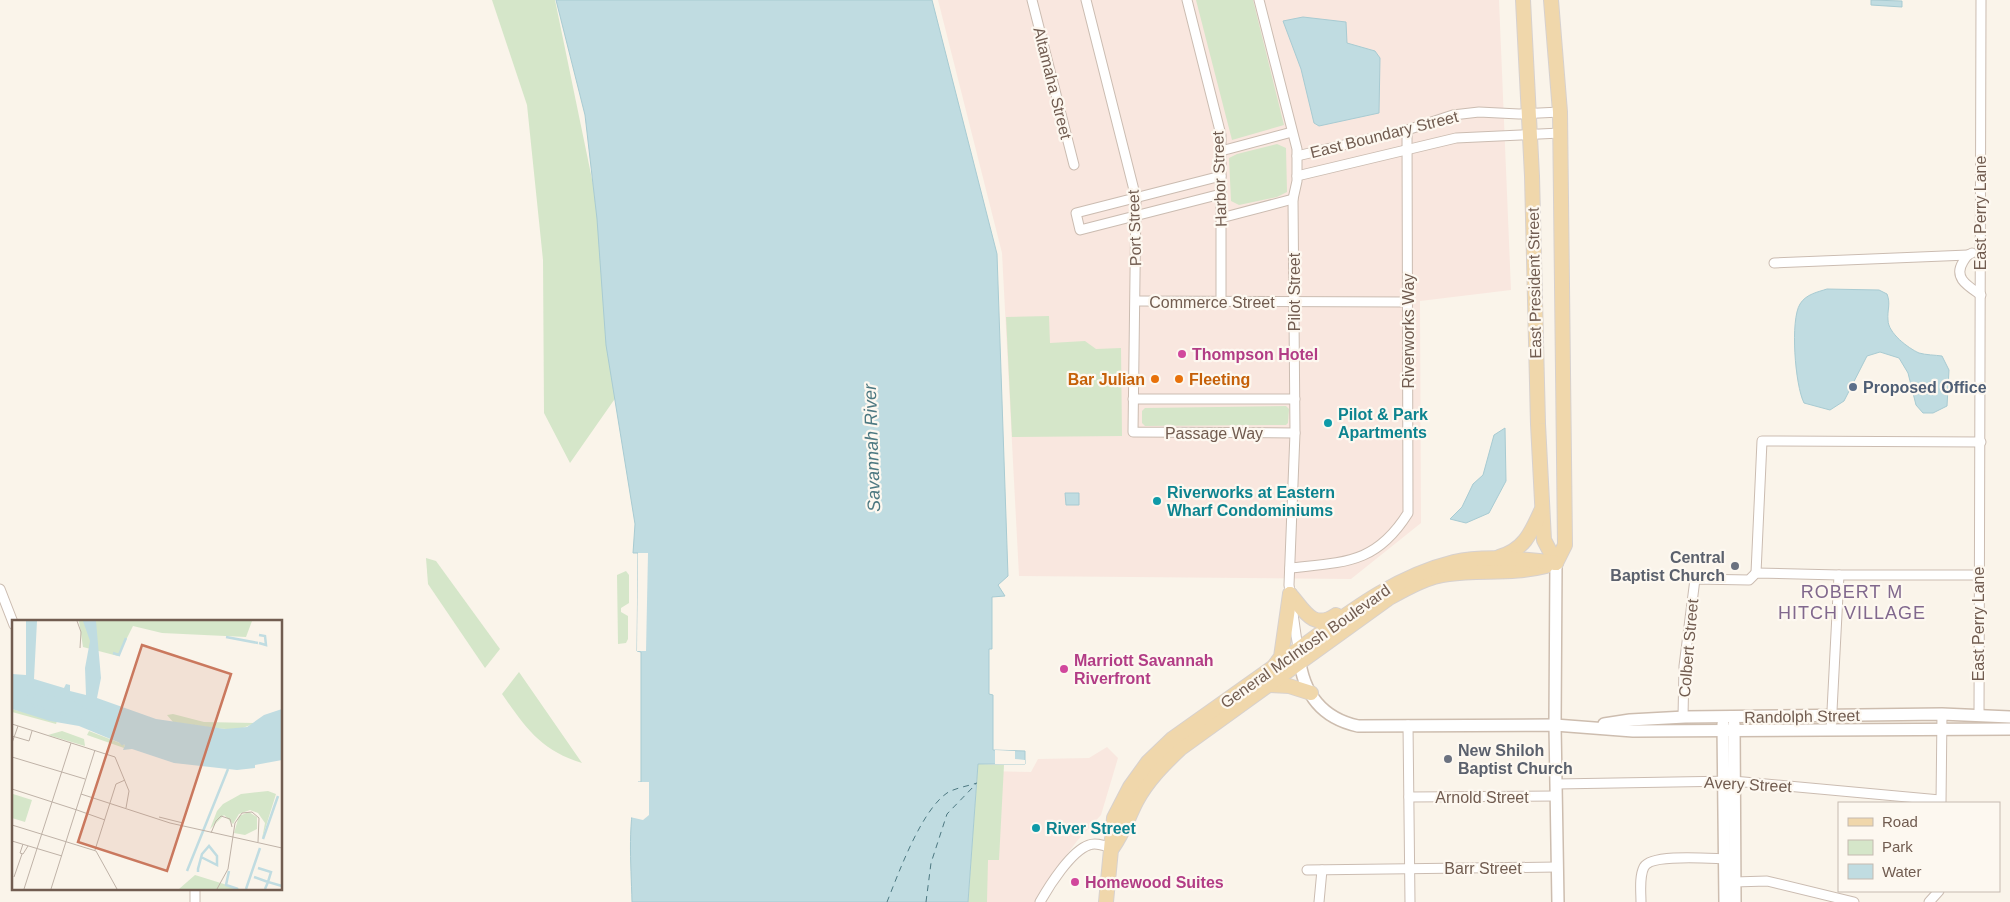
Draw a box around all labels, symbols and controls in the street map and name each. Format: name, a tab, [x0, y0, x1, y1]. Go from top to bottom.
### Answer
street label: Altamaha Street	[1030, 25, 1075, 141]
street label: East Boundary Street	[1308, 108, 1460, 161]
street label: Harbor Street	[1209, 130, 1230, 227]
street label: East Perry Lane	[1972, 156, 1989, 270]
street label: Port Street	[1125, 189, 1144, 266]
street label: East President Street	[1525, 207, 1544, 359]
street label: Pilot Street	[1286, 252, 1303, 331]
street label: Riverworks Way	[1400, 274, 1417, 388]
street label: Commerce Street	[1149, 294, 1275, 311]
place label: Thompson Hotel	[1192, 346, 1318, 363]
marker: Thompson Hotel	[1176, 348, 1188, 360]
place label: Bar Julian	[1068, 371, 1145, 388]
place label: Fleeting	[1189, 371, 1250, 388]
marker: Bar Julian	[1149, 373, 1161, 385]
marker: Fleeting	[1173, 373, 1185, 385]
place label: Proposed Office	[1863, 379, 1987, 396]
marker: Proposed Office	[1847, 381, 1859, 393]
water label: Savannah River	[860, 383, 884, 512]
place label: Pilot & Park Apartments	[1338, 406, 1428, 441]
marker: Pilot & Park Apartments	[1322, 417, 1334, 429]
street label: Passage Way	[1165, 425, 1263, 442]
place label: Riverworks at Eastern Wharf Condominiums	[1167, 484, 1335, 519]
marker: Riverworks at Eastern Wharf Condominiums	[1151, 495, 1163, 507]
place label: Central Baptist Church	[1610, 549, 1725, 584]
marker: Central Baptist Church	[1729, 560, 1741, 572]
street label: East Perry Lane	[1970, 567, 1987, 681]
street label: General McIntosh Boulevard	[1217, 581, 1393, 712]
district label: ROBERT M HITCH VILLAGE	[1778, 582, 1926, 623]
street label: Colbert Street	[1676, 598, 1701, 698]
inset map	[12, 620, 282, 890]
place label: Marriott Savannah Riverfront	[1074, 652, 1214, 687]
marker: Marriott Savannah Riverfront	[1058, 663, 1070, 675]
street label: Randolph Street	[1744, 707, 1861, 726]
place label: New Shiloh Baptist Church	[1458, 742, 1573, 777]
marker: New Shiloh Baptist Church	[1442, 753, 1454, 765]
street label: Avery Street	[1704, 774, 1793, 795]
street label: Arnold Street	[1435, 789, 1529, 806]
legend	[1838, 802, 2000, 892]
text: Road	[1882, 813, 1918, 830]
place label: River Street	[1046, 820, 1136, 837]
marker: River Street	[1030, 822, 1042, 834]
text: Park	[1882, 838, 1913, 855]
street label: Barr Street	[1444, 860, 1522, 877]
text: Water	[1882, 863, 1921, 880]
place label: Homewood Suites	[1085, 874, 1224, 891]
marker: Homewood Suites	[1069, 876, 1081, 888]

